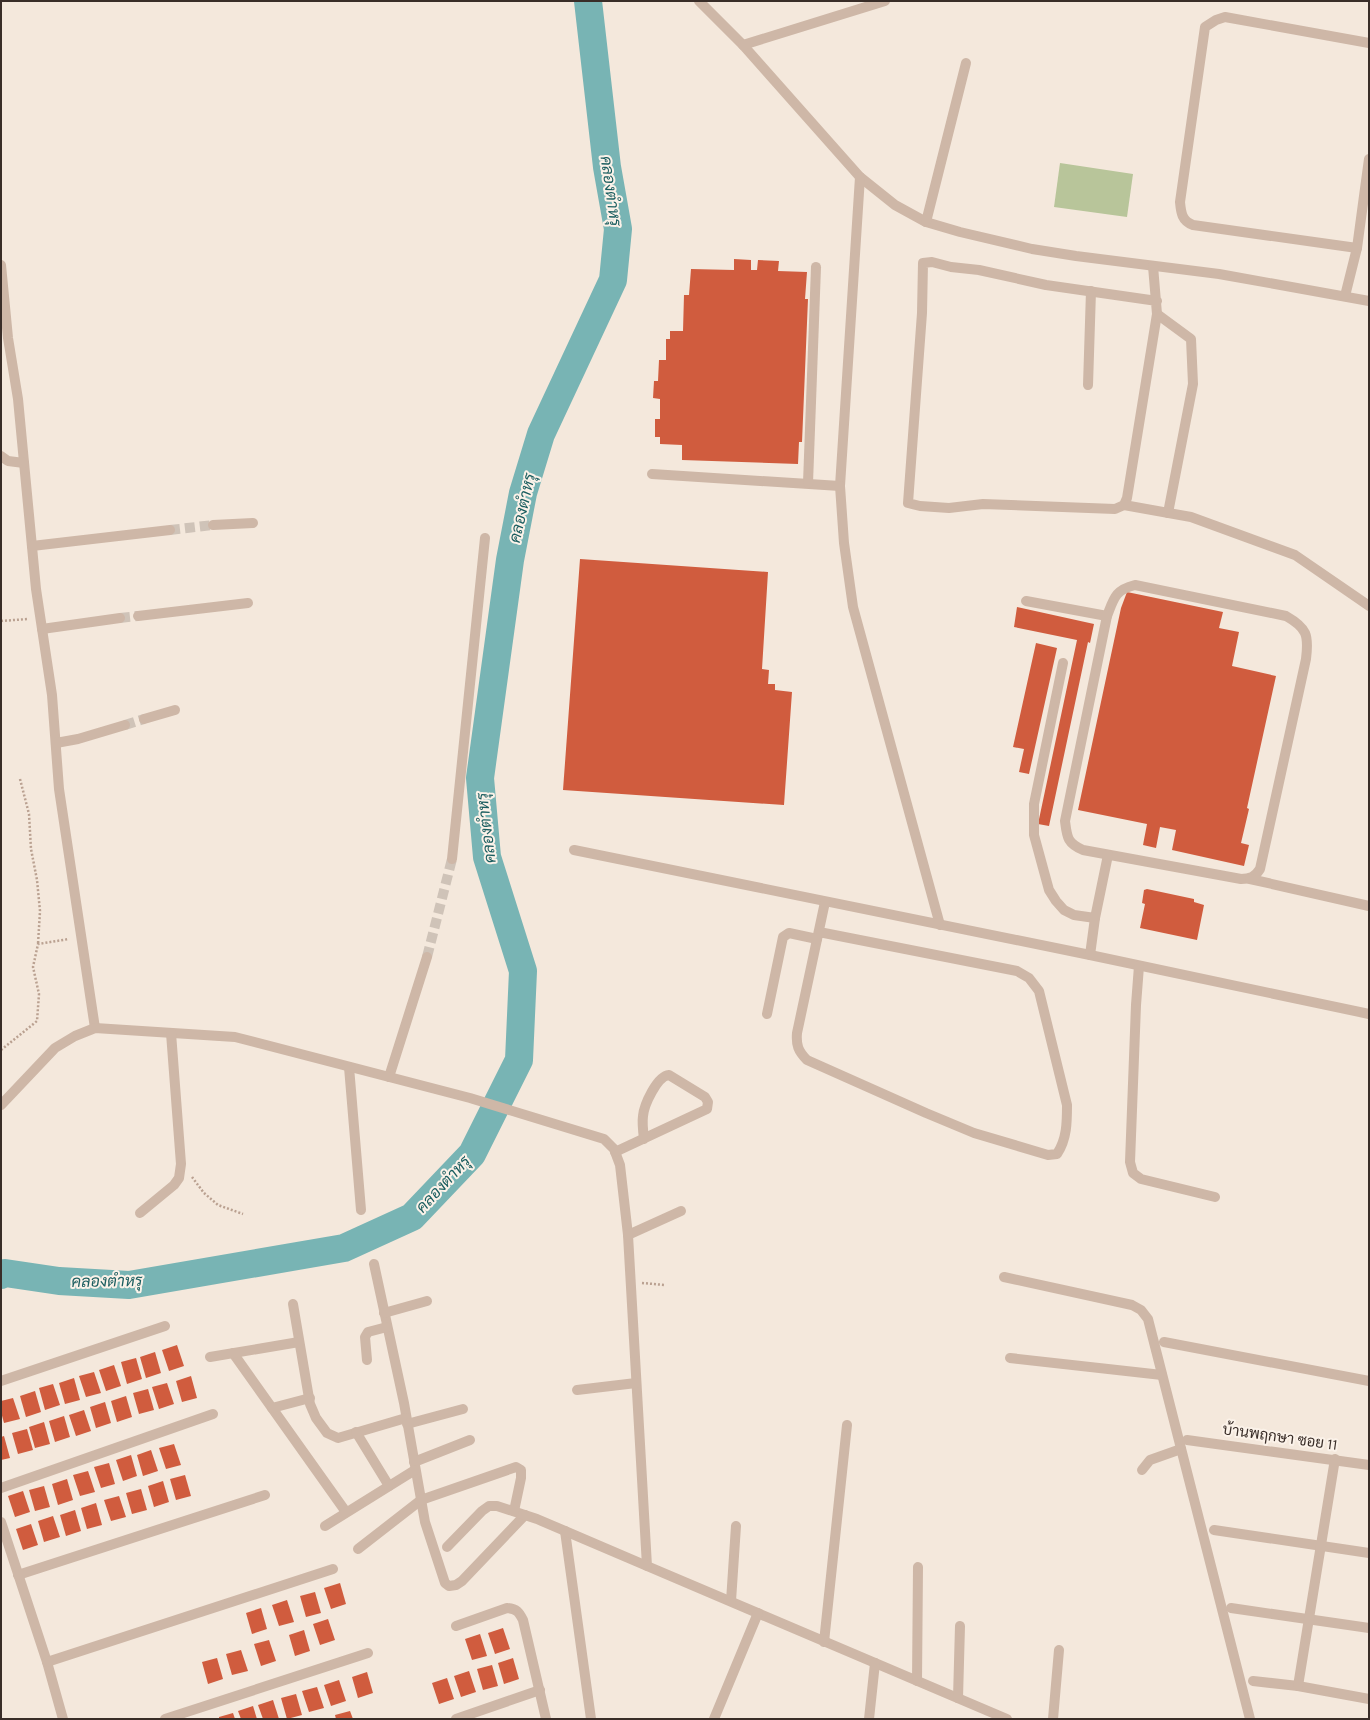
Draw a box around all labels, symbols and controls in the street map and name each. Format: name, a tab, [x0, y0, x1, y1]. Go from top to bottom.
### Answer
water label: คลองตำหรุ	[595, 155, 626, 229]
water label: คลองตำหรุ	[505, 470, 541, 545]
water label: คลองตำหรุ	[472, 790, 502, 864]
water label: คลองตำหรุ	[412, 1151, 476, 1218]
water label: คลองตำหรุ	[71, 1271, 144, 1293]
street label: บ้านพฤกษา ซอย 11	[1221, 1419, 1339, 1454]

